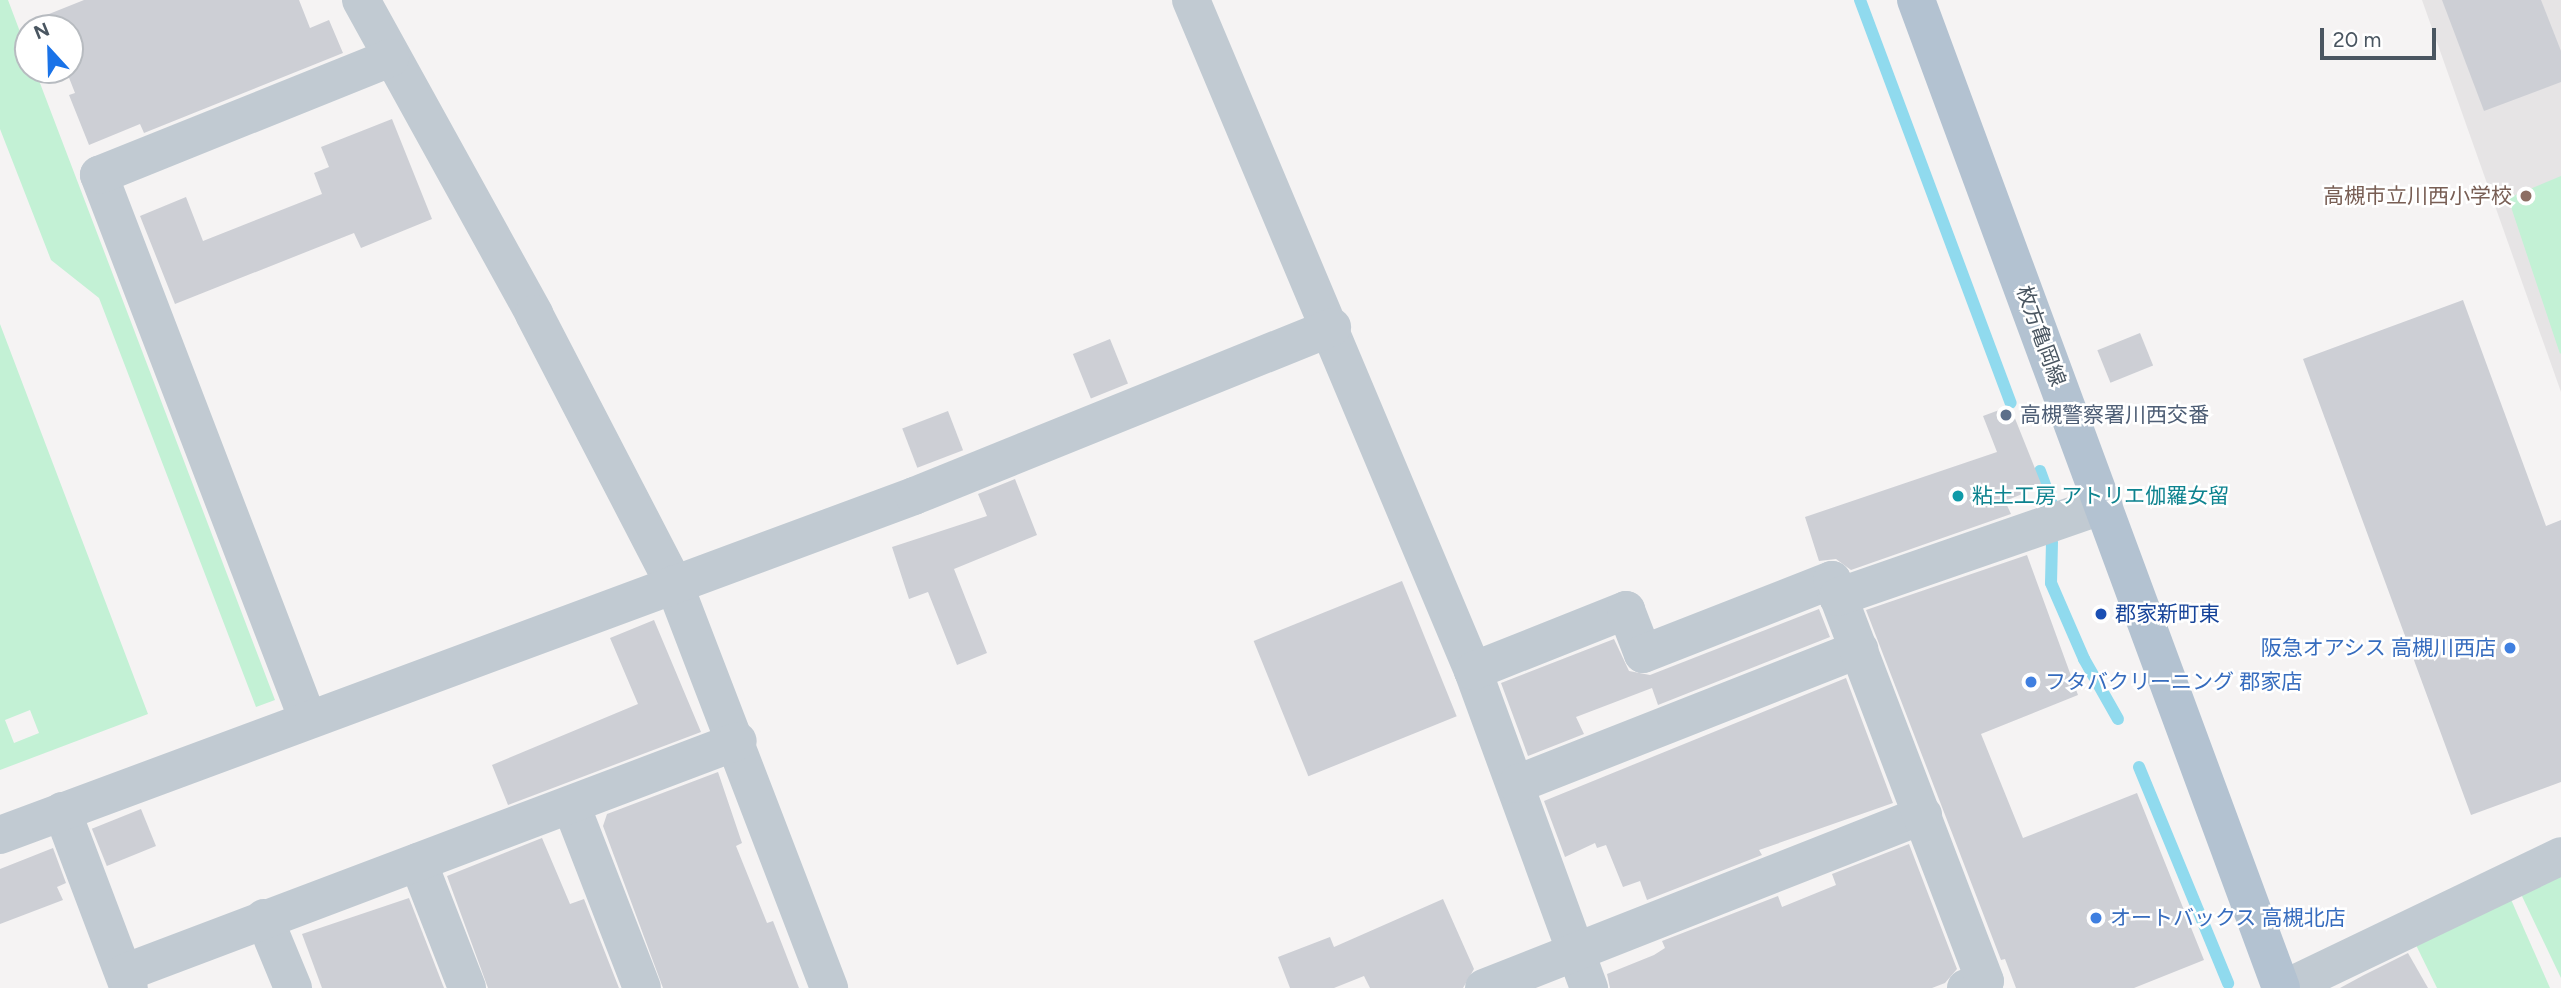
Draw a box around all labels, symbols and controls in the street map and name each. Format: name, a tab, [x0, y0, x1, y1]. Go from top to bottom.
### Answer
north arrow	[14, 14, 84, 84]
scale bar	[2323, 14, 2438, 58]
text: N	[31, 18, 53, 44]
text: 20 m	[2333, 27, 2381, 52]
place label: 高槻市立川西小学校	[2323, 183, 2512, 209]
marker: 高槻市立川西小学校	[2518, 188, 2534, 204]
street label: 枚方亀岡線	[2011, 282, 2071, 390]
place label: 高槻警察署川西交番	[2020, 402, 2209, 428]
marker: 高槻警察署川西交番	[1998, 407, 2014, 423]
place label: 粘土工房 アトリエ伽羅女留	[1972, 483, 2229, 509]
marker: 粘土工房 アトリエ伽羅女留	[1950, 488, 1966, 504]
place label: 郡家新町東	[2115, 601, 2220, 627]
marker: 郡家新町東	[2093, 606, 2109, 622]
place label: 阪急オアシス 高槻川西店	[2260, 635, 2496, 661]
marker: 阪急オアシス 高槻川西店	[2502, 640, 2518, 656]
place label: フタバクリーニング 郡家店	[2045, 669, 2302, 695]
marker: フタバクリーニング 郡家店	[2023, 674, 2039, 690]
place label: オートバックス 高槻北店	[2110, 905, 2346, 931]
marker: オートバックス 高槻北店	[2088, 910, 2104, 926]

